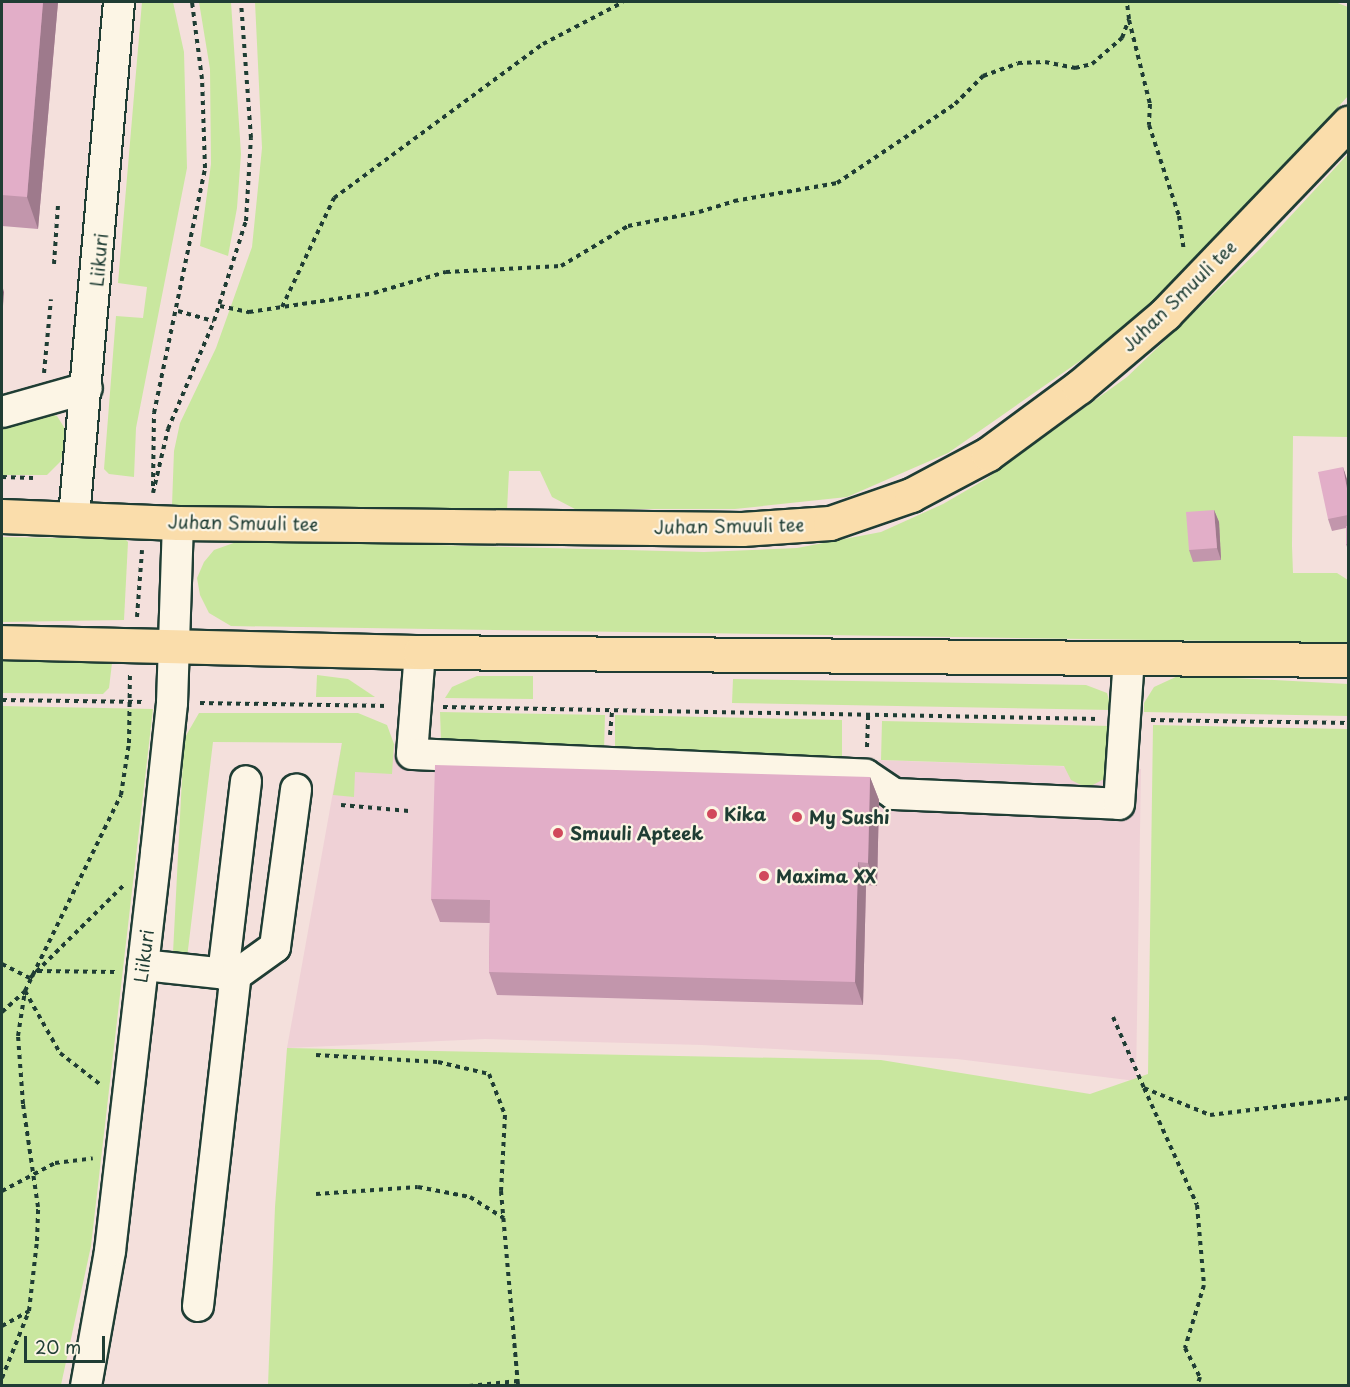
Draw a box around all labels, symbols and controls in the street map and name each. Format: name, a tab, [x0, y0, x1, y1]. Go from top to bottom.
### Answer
street label: Liikuri	[86, 232, 112, 288]
street label: Juhan Smuuli tee	[1117, 236, 1241, 356]
street label: Juhan Smuuli tee	[167, 511, 319, 535]
street label: Juhan Smuuli tee	[653, 514, 805, 538]
place label: Kika	[724, 803, 766, 825]
place label: My Sushi	[809, 806, 890, 828]
marker: Kika	[705, 807, 719, 821]
marker: My Sushi	[790, 810, 804, 824]
place label: Smuuli Apteek	[570, 822, 704, 844]
marker: Smuuli Apteek	[551, 826, 565, 840]
place label: Maxima XX	[776, 865, 877, 887]
marker: Maxima XX	[757, 869, 771, 883]
street label: Liikuri	[130, 928, 158, 984]
scale bar	[27, 1324, 108, 1362]
text: 20 m	[35, 1333, 81, 1360]

